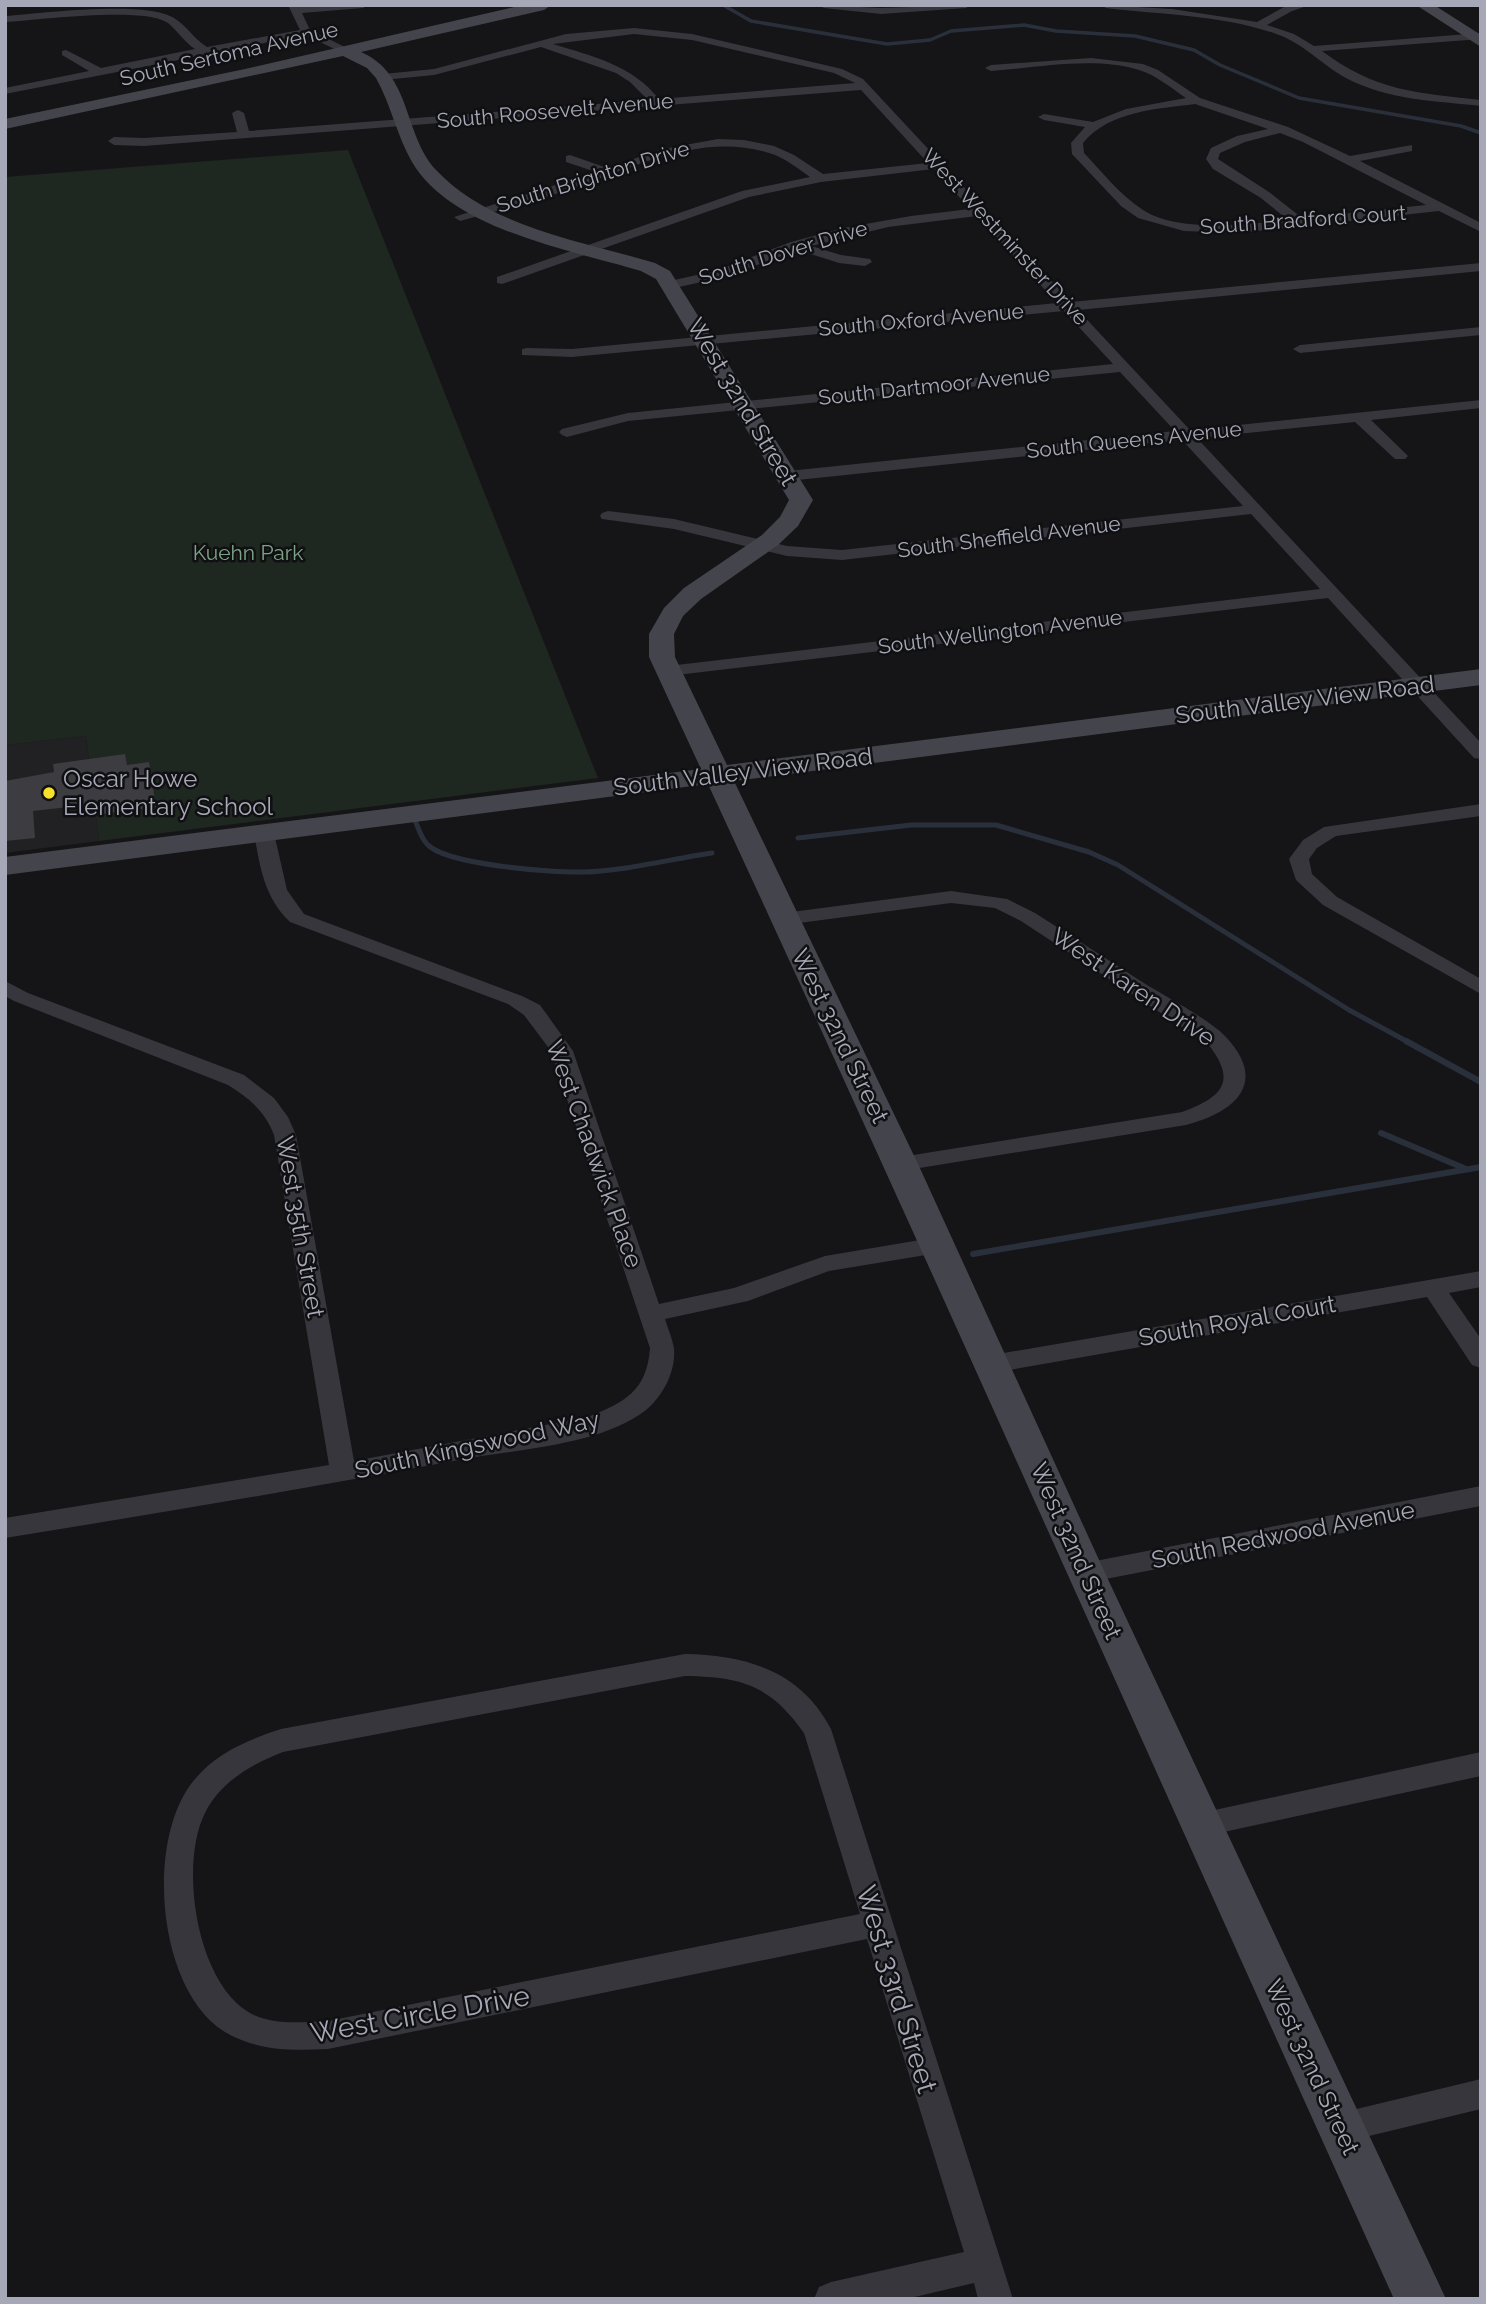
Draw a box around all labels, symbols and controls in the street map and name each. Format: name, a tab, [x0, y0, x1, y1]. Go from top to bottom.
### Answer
street label: South Sertoma Avenue	[117, 16, 340, 91]
street label: South Roosevelt Avenue	[436, 88, 674, 133]
street label: South Brighton Drive	[493, 135, 692, 218]
street label: West Westminster Drive	[917, 143, 1094, 330]
street label: South Bradford Court	[1199, 200, 1407, 239]
street label: South Dover Drive	[696, 215, 870, 290]
street label: South Oxford Avenue	[817, 298, 1025, 341]
street label: West 32nd Street	[681, 313, 804, 491]
street label: South Dartmoor Avenue	[817, 361, 1051, 410]
street label: South Queens Avenue	[1025, 416, 1243, 463]
street label: South Sheffield Avenue	[896, 510, 1122, 563]
park label: Kuehn Park	[193, 540, 303, 565]
street label: South Wellington Avenue	[876, 604, 1123, 659]
street label: South Valley View Road	[1174, 669, 1436, 730]
street label: South Valley View Road	[612, 741, 874, 802]
place label: Oscar Howe Elementary School	[63, 764, 274, 821]
marker: Oscar Howe Elementary School	[41, 785, 57, 801]
street label: West Karen Drive	[1046, 921, 1221, 1052]
street label: West 32nd Street	[786, 944, 895, 1128]
street label: West Chadwick Place	[540, 1036, 649, 1272]
street label: West 35th Street	[270, 1134, 331, 1320]
street label: South Royal Court	[1136, 1289, 1338, 1352]
street label: South Kingswood Way	[352, 1404, 602, 1485]
street label: West 32nd Street	[1025, 1458, 1128, 1644]
street label: South Redwood Avenue	[1149, 1495, 1417, 1574]
street label: West 33rd Street	[849, 1881, 944, 2098]
street label: West 32nd Street	[1259, 1974, 1366, 2159]
street label: West Circle Drive	[308, 1979, 532, 2050]

